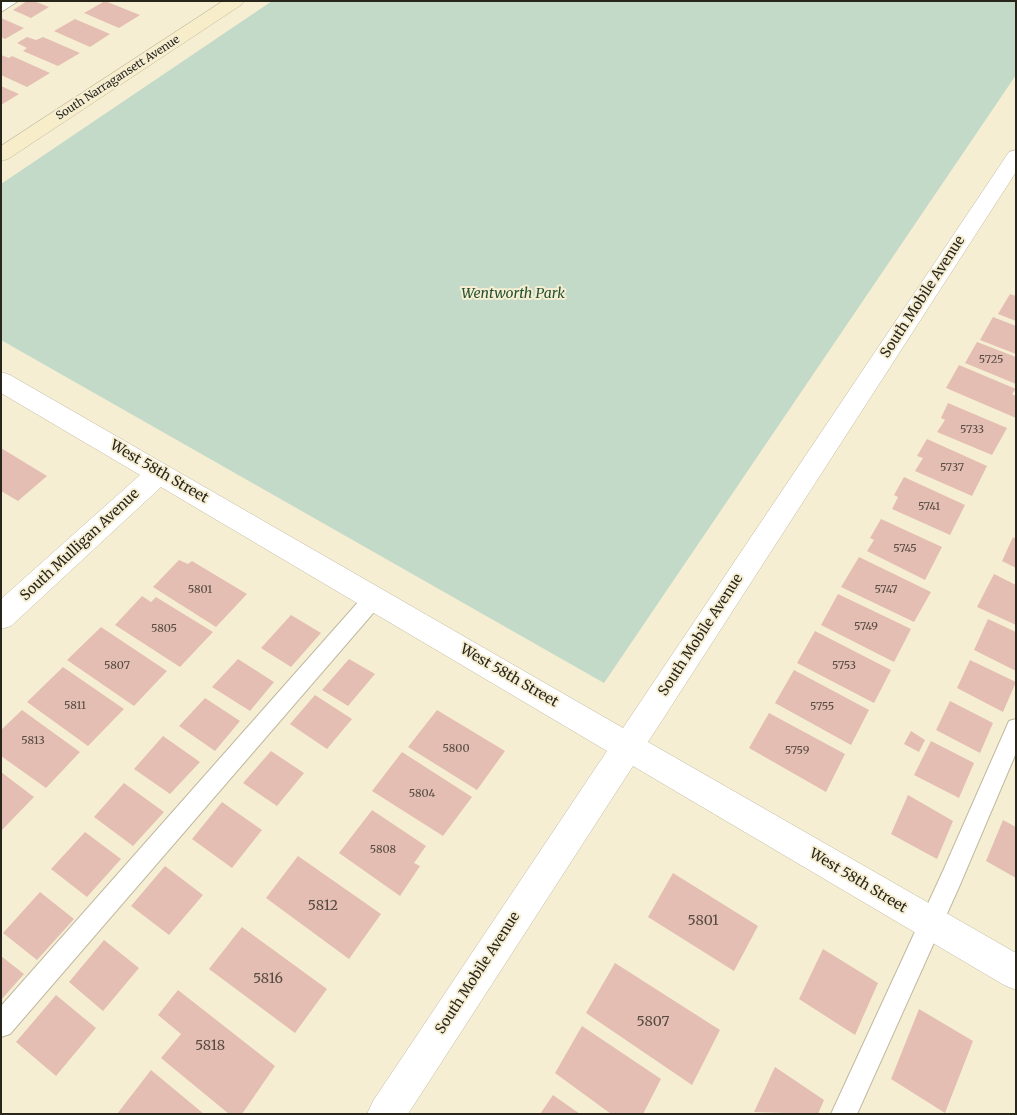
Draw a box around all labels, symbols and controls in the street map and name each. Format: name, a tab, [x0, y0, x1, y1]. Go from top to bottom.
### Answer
street label: South Narragansett Avenue	[54, 33, 182, 123]
street label: South Mobile Avenue	[877, 233, 969, 361]
park label: Wentworth Park	[461, 286, 565, 302]
house number: 5725	[979, 353, 1003, 367]
house number: 5733	[960, 423, 984, 437]
street label: West 58th Street	[107, 437, 211, 507]
house number: 5737	[940, 461, 964, 475]
street label: South Mulligan Avenue	[17, 486, 143, 604]
house number: 5741	[918, 500, 940, 514]
house number: 5745	[893, 542, 917, 556]
street label: South Mobile Avenue	[655, 571, 747, 699]
house number: 5801	[188, 583, 212, 597]
house number: 5747	[874, 583, 898, 597]
house number: 5749	[854, 620, 878, 634]
house number: 5805	[151, 622, 177, 636]
street label: West 58th Street	[457, 641, 561, 711]
house number: 5807	[104, 659, 130, 673]
house number: 5753	[832, 659, 856, 673]
house number: 5811	[64, 699, 86, 713]
house number: 5755	[810, 700, 834, 714]
house number: 5813	[21, 734, 45, 748]
house number: 5800	[443, 742, 469, 756]
house number: 5759	[785, 744, 809, 758]
house number: 5804	[409, 787, 435, 801]
house number: 5808	[370, 843, 396, 857]
street label: West 58th Street	[806, 845, 910, 917]
house number: 5812	[308, 898, 338, 914]
street label: South Mobile Avenue	[432, 909, 524, 1037]
house number: 5801	[687, 913, 719, 929]
house number: 5816	[253, 971, 283, 987]
house number: 5807	[637, 1014, 669, 1030]
house number: 5818	[195, 1038, 225, 1054]

